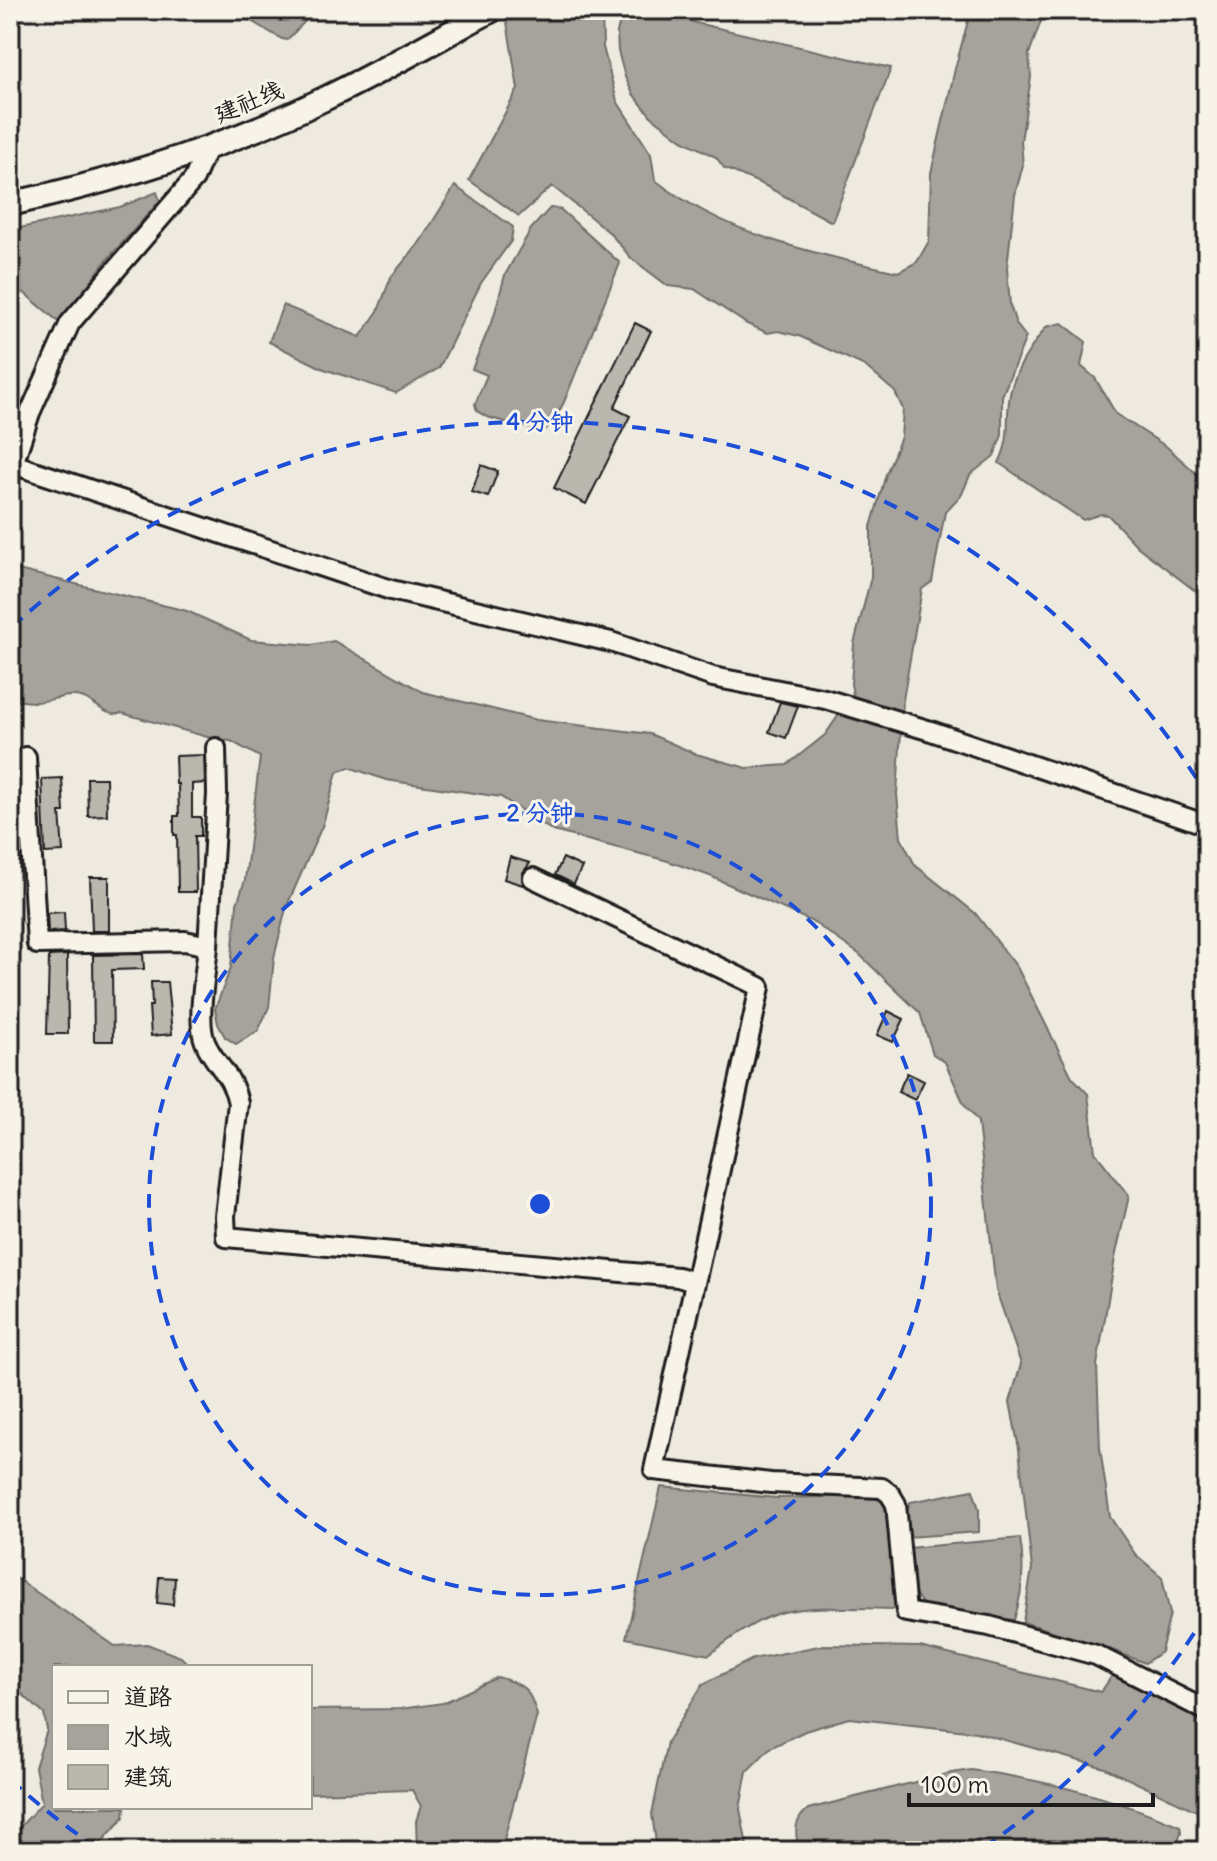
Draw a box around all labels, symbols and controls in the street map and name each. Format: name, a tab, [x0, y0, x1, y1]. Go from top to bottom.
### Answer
street label: 建社线	[210, 74, 288, 128]
text: 4 分钟	[506, 406, 574, 436]
text: 2 分钟	[507, 797, 573, 827]
centre of rings	[526, 1190, 554, 1218]
legend	[52, 1665, 312, 1809]
text: 道路	[124, 1681, 172, 1711]
text: 水域	[124, 1721, 172, 1751]
scale bar	[909, 1757, 1153, 1807]
text: 建筑	[124, 1761, 172, 1791]
text: 100 m	[921, 1769, 989, 1799]

